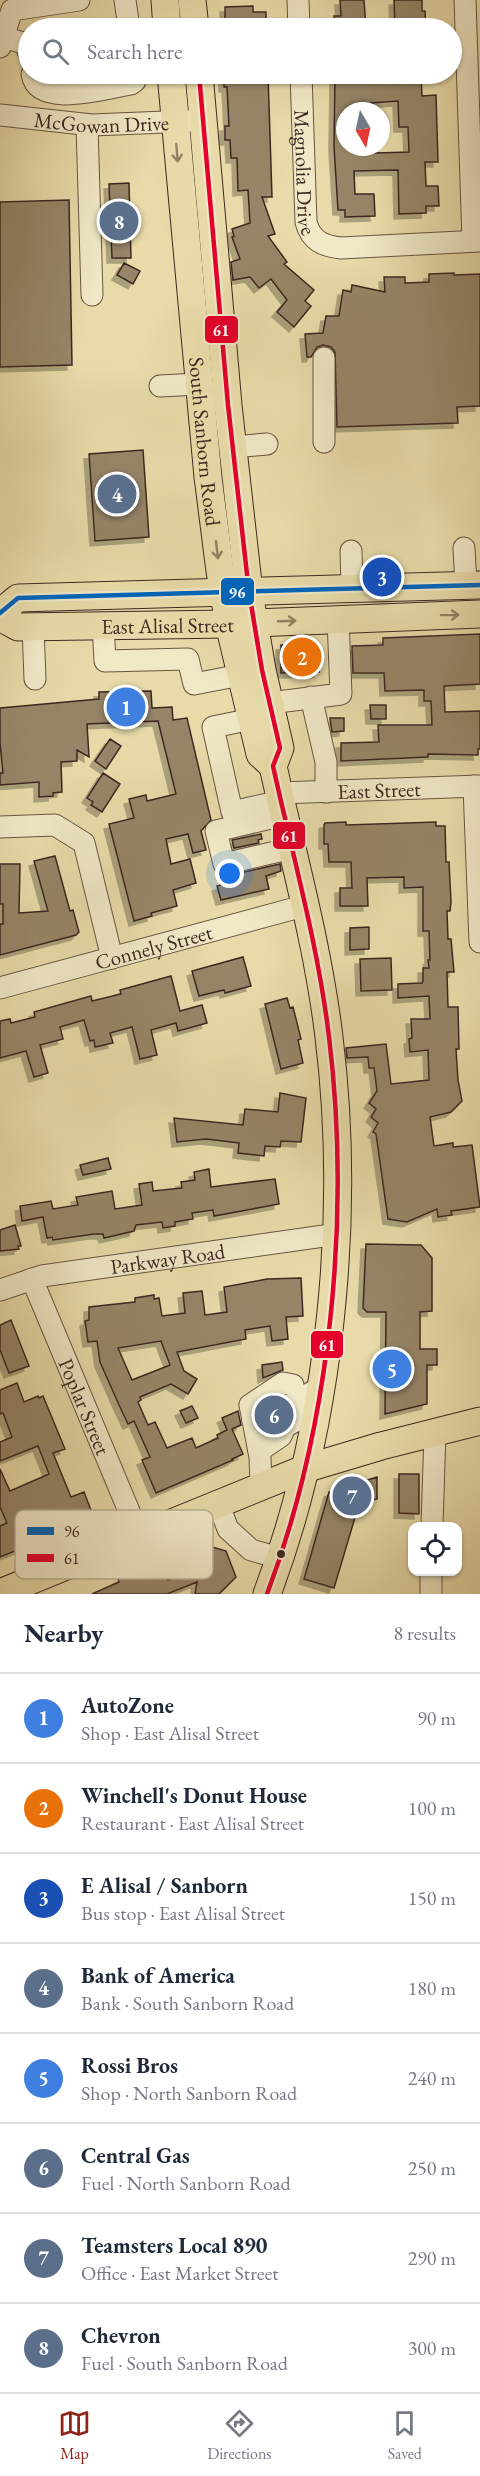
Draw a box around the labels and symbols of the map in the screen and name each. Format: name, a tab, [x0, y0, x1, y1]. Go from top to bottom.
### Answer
north arrow	[336, 102, 390, 156]
street label: McGowan Drive	[33, 105, 170, 139]
street label: Magnolia Drive	[289, 109, 323, 239]
one-way arrow	[172, 142, 183, 162]
pin: 8	[100, 198, 138, 244]
line badge: 61	[204, 315, 239, 344]
text: 61	[213, 320, 229, 341]
street label: South Sanborn Road	[184, 356, 228, 528]
pin: 4	[98, 472, 136, 516]
one-way arrow	[212, 540, 223, 560]
pin: 3	[362, 554, 401, 600]
line badge: 96	[220, 577, 255, 606]
text: 96	[229, 582, 246, 603]
one-way arrow	[440, 609, 460, 621]
street label: East Alisal Street	[101, 610, 235, 639]
one-way arrow	[276, 616, 296, 627]
pin: 2	[282, 634, 322, 680]
pin: 1	[106, 684, 146, 730]
street label: East Street	[337, 775, 422, 804]
line badge: 61	[272, 821, 306, 850]
text: 61	[281, 826, 297, 847]
your location	[215, 859, 244, 888]
street label: Connely Street	[92, 918, 215, 975]
street label: Parkway Road	[108, 1237, 227, 1280]
line badge: 61	[310, 1330, 344, 1359]
text: 61	[319, 1335, 335, 1356]
pin: 5	[372, 1346, 412, 1392]
street label: Poplar Street	[53, 1354, 118, 1459]
pin: 6	[254, 1392, 294, 1438]
pin: 7	[332, 1474, 372, 1518]
legend	[15, 1510, 213, 1579]
text: 96	[64, 1521, 80, 1542]
text: 61	[64, 1548, 79, 1569]
unlabelled marker	[275, 1548, 287, 1560]

